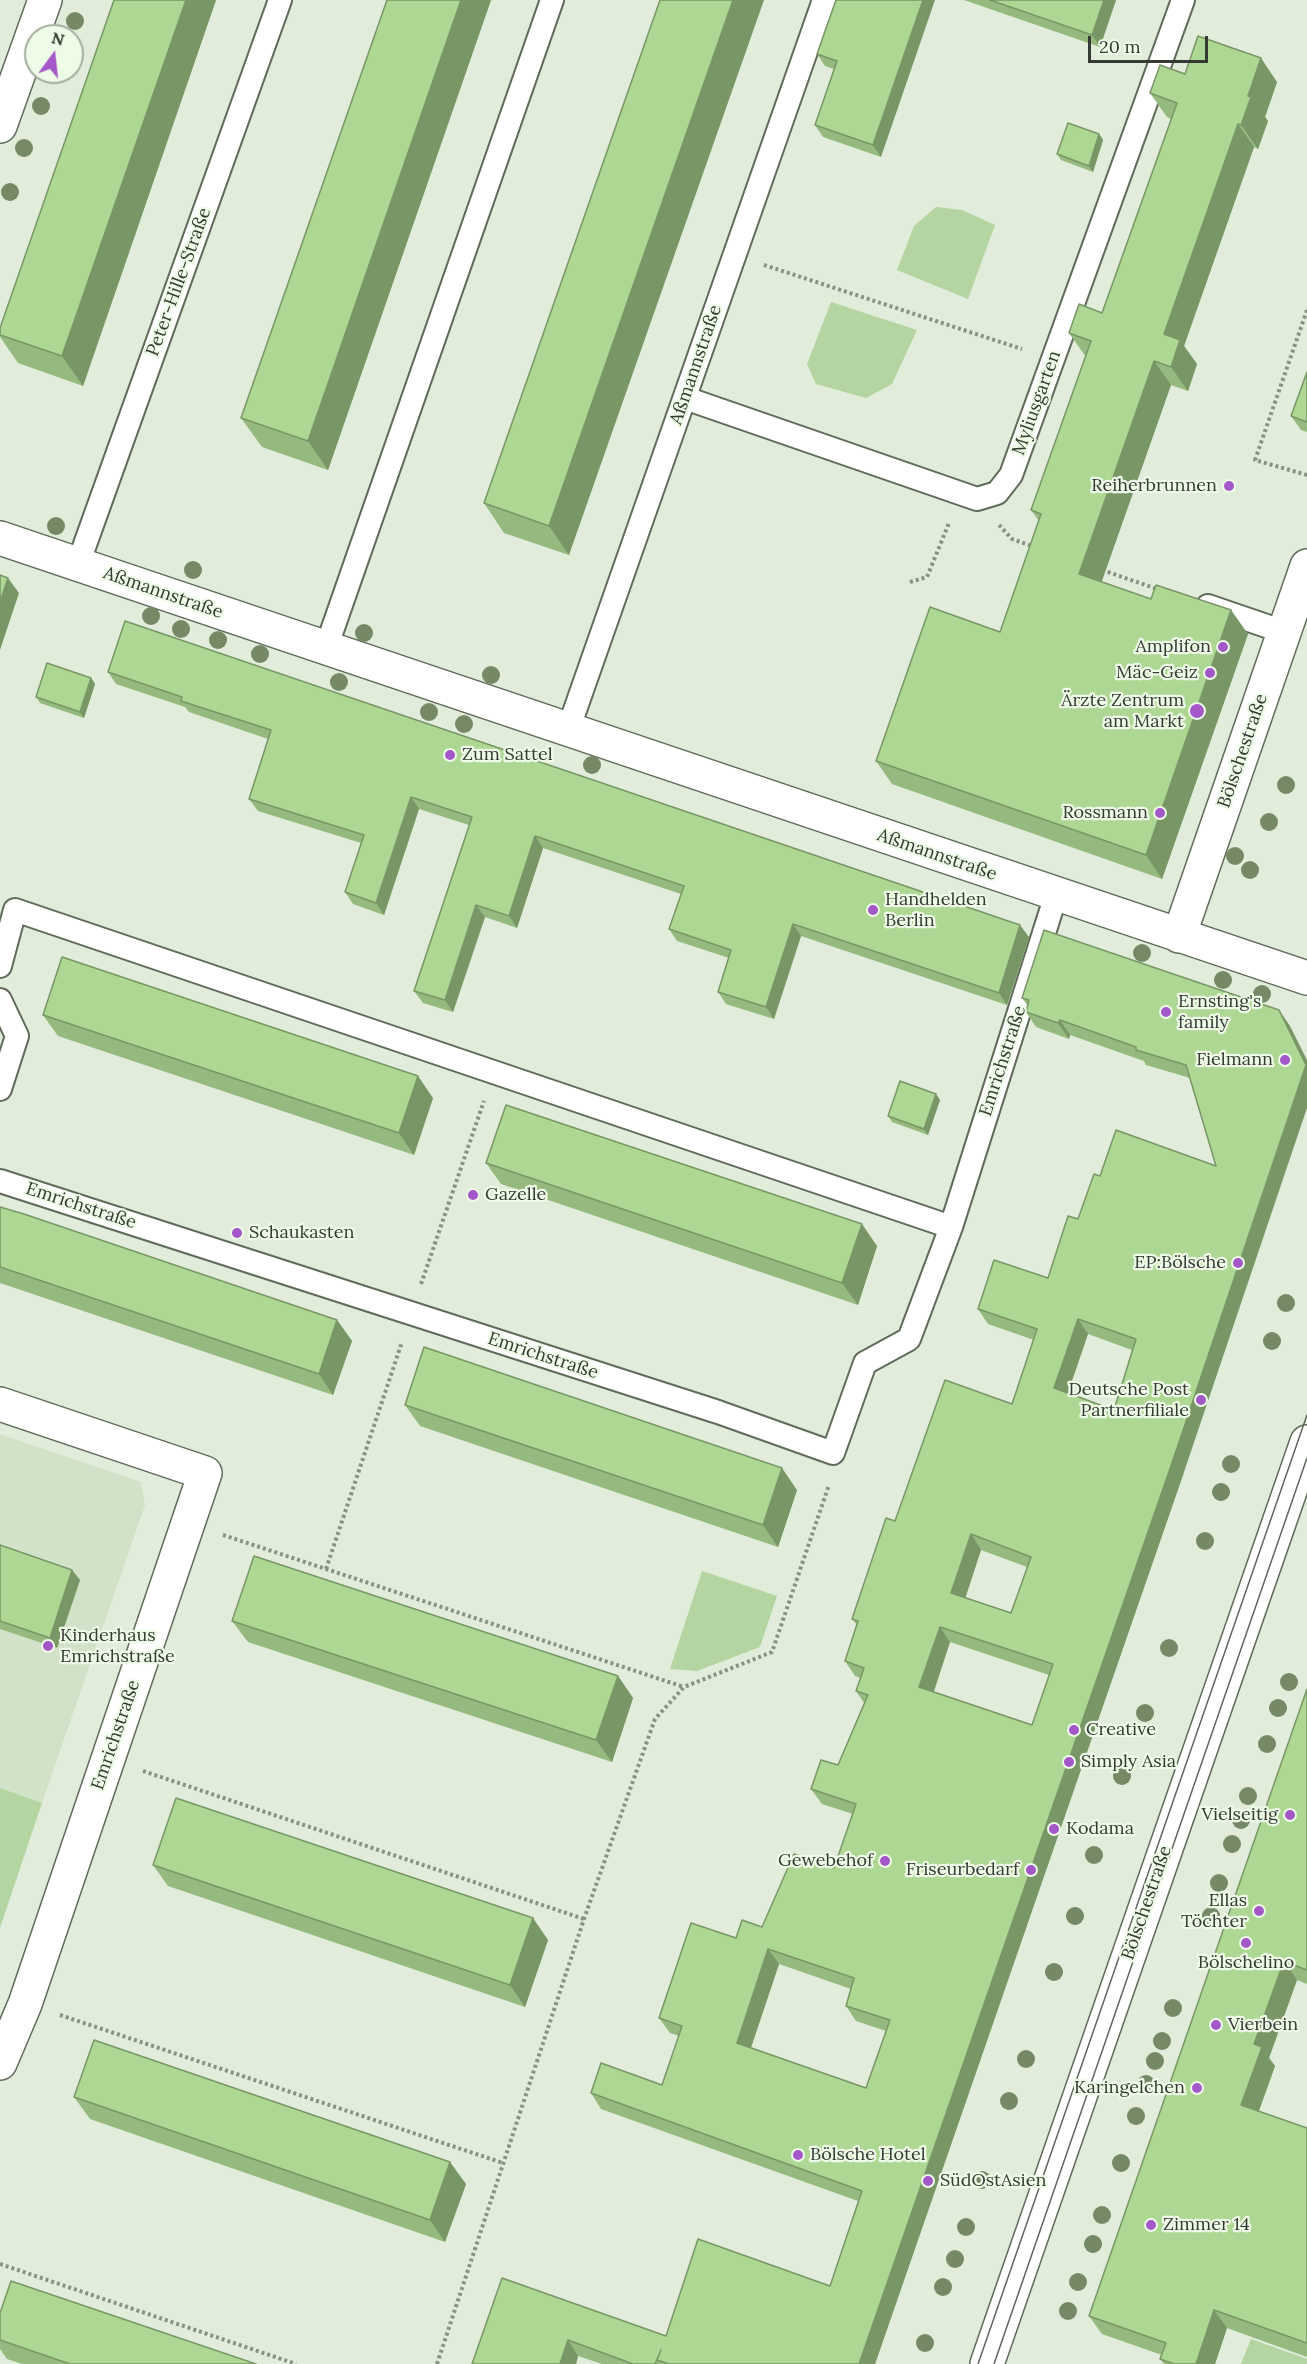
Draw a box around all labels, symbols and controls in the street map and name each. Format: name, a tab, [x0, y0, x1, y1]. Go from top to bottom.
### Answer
north arrow	[24, 24, 84, 84]
scale bar	[1091, 24, 1211, 62]
text: N	[50, 27, 67, 50]
text: 20 m	[1099, 35, 1141, 58]
street label: Peter-Hille-Straße	[142, 205, 216, 359]
street label: Aßmannstraße	[665, 302, 727, 428]
street label: Myliusgarten	[1008, 348, 1066, 458]
place label: Reiherbrunnen	[1091, 475, 1217, 497]
marker: Reiherbrunnen	[1222, 479, 1236, 493]
street label: Aßmannstraße	[100, 562, 226, 624]
place label: Amplifon	[1135, 636, 1211, 658]
marker: Amplifon	[1216, 640, 1230, 654]
place label: Mäc-Geiz	[1116, 662, 1198, 684]
marker: Mäc-Geiz	[1203, 666, 1217, 680]
place label: Ärzte Zentrum am Markt	[1061, 690, 1184, 732]
street label: Bölschestraße	[1213, 691, 1273, 811]
marker: Ärzte Zentrum am Markt	[1188, 702, 1206, 720]
place label: Zum Sattel	[462, 744, 553, 766]
marker: Zum Sattel	[443, 748, 457, 762]
place label: Rossmann	[1062, 802, 1148, 824]
marker: Rossmann	[1153, 806, 1167, 820]
street label: Aßmannstraße	[874, 824, 1000, 886]
place label: Handhelden Berlin	[885, 889, 987, 932]
marker: Handhelden Berlin	[866, 903, 880, 917]
place label: Ernsting's family	[1178, 991, 1261, 1034]
street label: Emrichstraße	[975, 1003, 1031, 1119]
marker: Ernsting's family	[1159, 1005, 1173, 1019]
place label: Fielmann	[1196, 1049, 1273, 1071]
marker: Fielmann	[1278, 1053, 1292, 1067]
street label: Emrichstraße	[23, 1178, 139, 1234]
place label: Gazelle	[485, 1184, 546, 1206]
marker: Gazelle	[466, 1188, 480, 1202]
place label: Schaukasten	[249, 1222, 354, 1244]
marker: Schaukasten	[230, 1226, 244, 1240]
place label: EP:Bölsche	[1134, 1252, 1226, 1274]
marker: EP:Bölsche	[1231, 1256, 1245, 1270]
street label: Emrichstraße	[485, 1328, 601, 1384]
place label: Deutsche Post Partnerfiliale	[1068, 1379, 1189, 1422]
marker: Deutsche Post Partnerfiliale	[1194, 1393, 1208, 1407]
place label: Kinderhaus Emrichstraße	[60, 1625, 175, 1668]
marker: Kinderhaus Emrichstraße	[41, 1639, 55, 1653]
street label: Emrichstraße	[87, 1677, 145, 1793]
place label: Creative	[1086, 1719, 1156, 1741]
marker: Creative	[1067, 1723, 1081, 1737]
place label: Simply Asia	[1081, 1751, 1176, 1773]
marker: Simply Asia	[1062, 1755, 1076, 1769]
place label: Vielseitig	[1201, 1804, 1278, 1826]
marker: Vielseitig	[1283, 1808, 1297, 1822]
place label: Kodama	[1066, 1818, 1134, 1840]
marker: Kodama	[1047, 1822, 1061, 1836]
street label: Bölschestraße	[1117, 1843, 1177, 1963]
place label: Gewebehof	[778, 1850, 873, 1872]
marker: Gewebehof	[878, 1854, 892, 1868]
place label: Friseurbedarf	[906, 1859, 1019, 1881]
marker: Friseurbedarf	[1024, 1863, 1038, 1877]
place label: Ellas Töchter	[1181, 1890, 1247, 1932]
marker: Ellas Töchter	[1252, 1904, 1266, 1918]
marker: Bölschelino	[1239, 1936, 1253, 1950]
place label: Bölschelino	[1198, 1952, 1294, 1974]
place label: Vierbein	[1228, 2014, 1298, 2036]
marker: Vierbein	[1209, 2018, 1223, 2032]
place label: Karingelchen	[1074, 2077, 1185, 2099]
marker: Karingelchen	[1190, 2081, 1204, 2095]
place label: Bölsche Hotel	[810, 2144, 926, 2166]
marker: Bölsche Hotel	[791, 2148, 805, 2162]
place label: SüdOstAsien	[940, 2170, 1046, 2192]
marker: SüdOstAsien	[921, 2174, 935, 2188]
place label: Zimmer 14	[1163, 2214, 1250, 2236]
marker: Zimmer 14	[1144, 2218, 1158, 2232]

